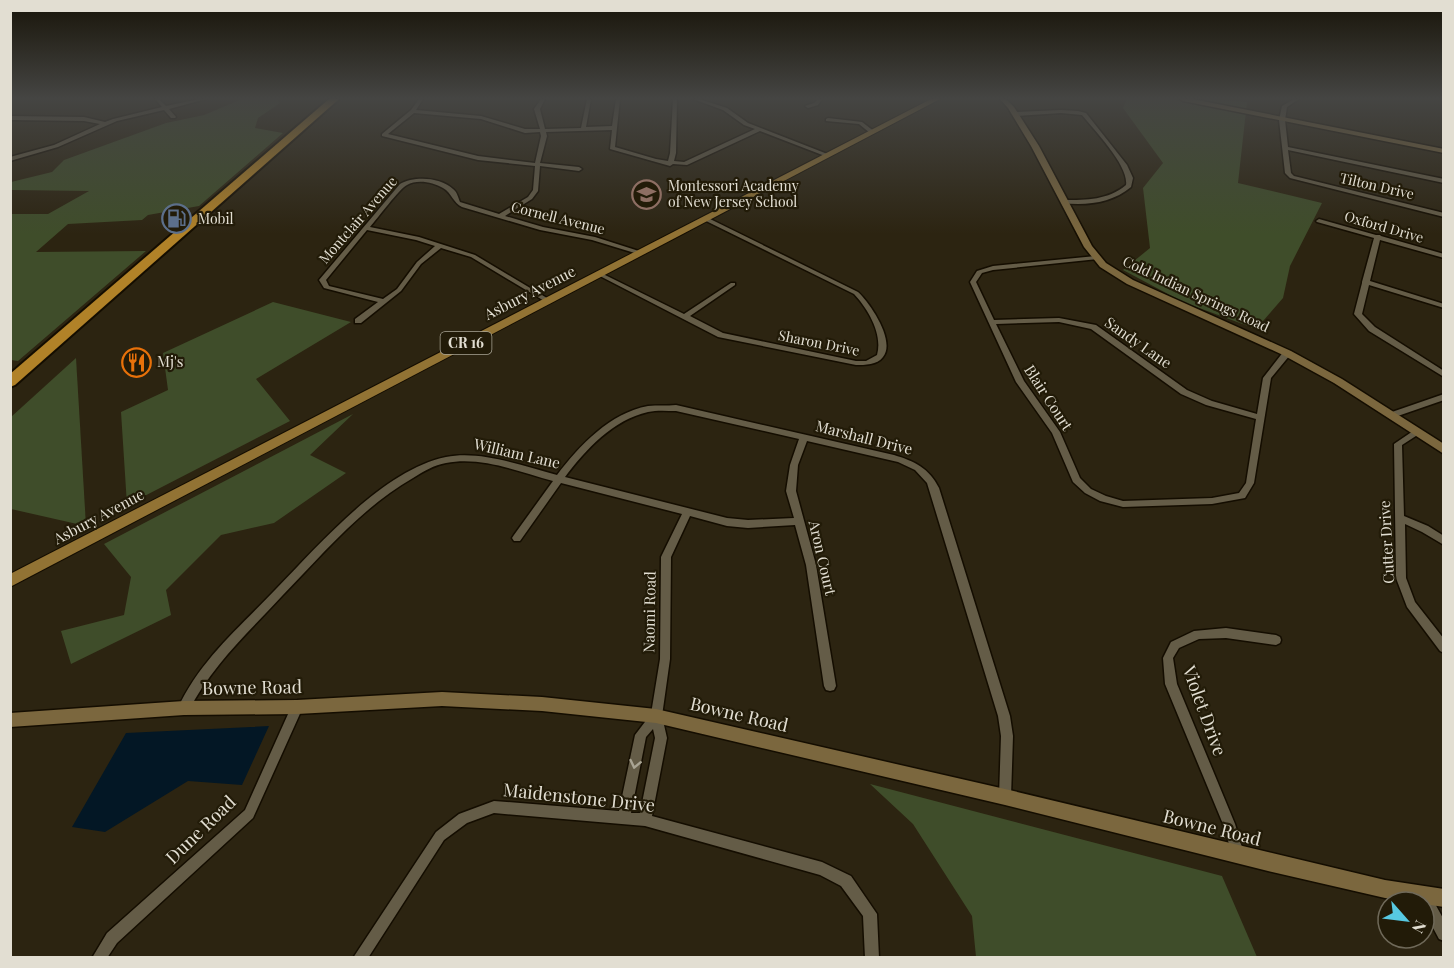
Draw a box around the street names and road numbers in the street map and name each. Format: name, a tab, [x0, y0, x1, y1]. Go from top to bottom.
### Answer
street label: Tilton Drive	[1338, 168, 1416, 203]
street label: Montclair Avenue	[314, 172, 401, 267]
street label: Cornell Avenue	[509, 197, 607, 238]
street label: Oxford Drive	[1342, 206, 1426, 247]
street label: Cold Indian Springs Road	[1120, 251, 1273, 336]
street label: Asbury Avenue	[480, 261, 579, 324]
street label: Sandy Lane	[1101, 312, 1176, 372]
street label: Sharon Drive	[777, 325, 861, 360]
road number: CR 16	[440, 332, 492, 354]
street label: Blair Court	[1020, 361, 1078, 435]
street label: Marshall Drive	[814, 415, 915, 459]
street label: William Lane	[471, 433, 562, 473]
street label: Asbury Avenue	[49, 484, 147, 549]
street label: Cutter Drive	[1374, 500, 1398, 584]
street label: Aron Court	[804, 518, 841, 598]
street label: Naomi Road	[638, 571, 660, 653]
street label: Violet Drive	[1177, 661, 1232, 759]
street label: Bowne Road	[202, 674, 303, 700]
street label: Bowne Road	[688, 691, 791, 737]
street label: Maidenstone Drive	[502, 777, 656, 817]
street label: Dune Road	[160, 789, 241, 869]
street label: Bowne Road	[1161, 803, 1264, 851]

